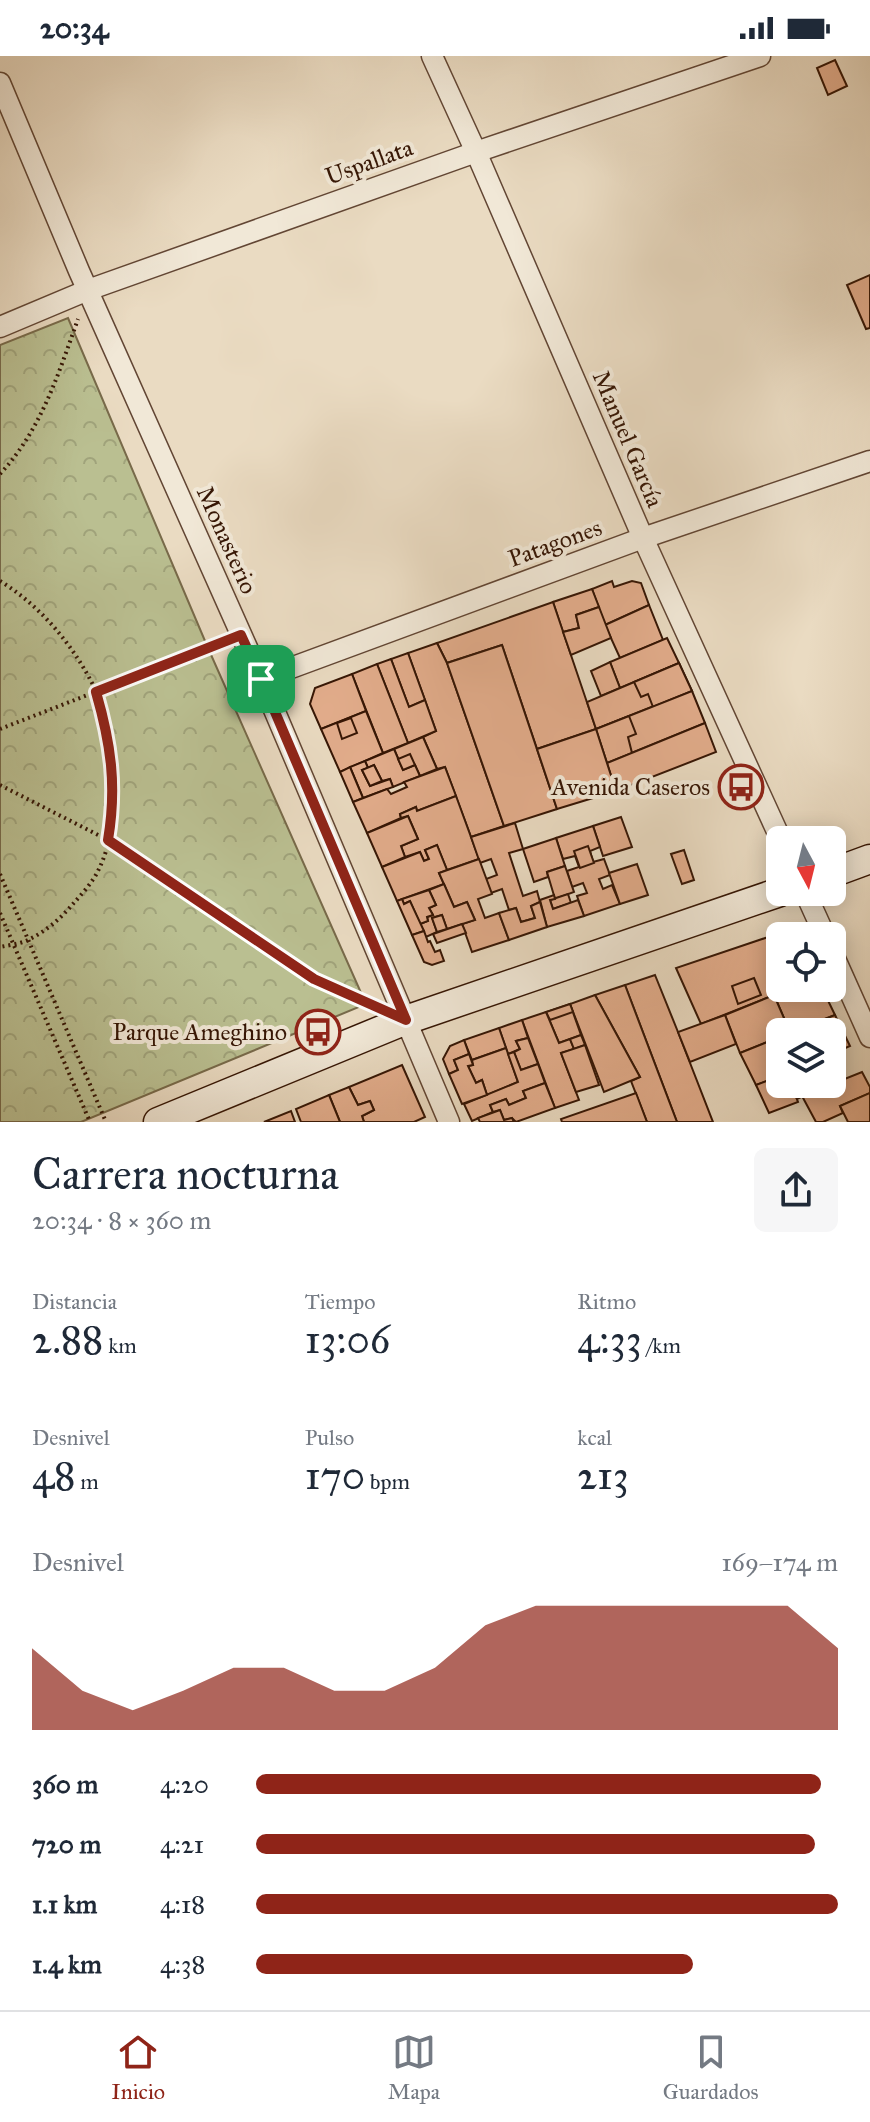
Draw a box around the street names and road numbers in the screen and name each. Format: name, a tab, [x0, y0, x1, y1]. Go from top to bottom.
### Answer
street label: Uspallata	[321, 132, 418, 192]
street label: Manuel García	[586, 366, 671, 513]
street label: Monasterio	[190, 481, 264, 599]
street label: Patagones	[504, 512, 606, 574]

